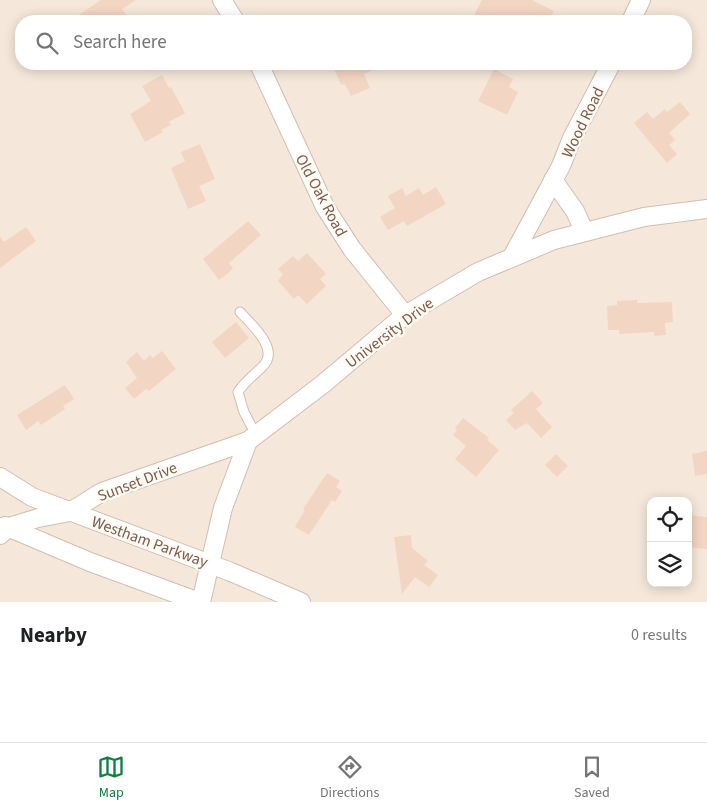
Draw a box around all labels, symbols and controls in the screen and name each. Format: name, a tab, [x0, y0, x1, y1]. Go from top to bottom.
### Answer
search box	[15, 15, 692, 70]
icon: search	[33, 29, 61, 57]
text: Search here	[73, 29, 167, 56]
street label: Wood Road	[556, 83, 610, 162]
street label: Old Oak Road	[290, 150, 352, 241]
street label: University Drive	[341, 292, 438, 373]
street label: Sunset Drive	[94, 457, 180, 507]
map controls	[647, 497, 692, 587]
button: locate	[647, 497, 692, 542]
street label: Westham Parkway	[88, 511, 211, 573]
button: layers	[647, 542, 692, 587]
text: Nearby	[20, 620, 87, 650]
text: 0 results	[631, 624, 687, 646]
tab: Map	[97, 753, 125, 803]
tab: Directions	[320, 753, 379, 803]
tab: Saved	[574, 753, 610, 803]

